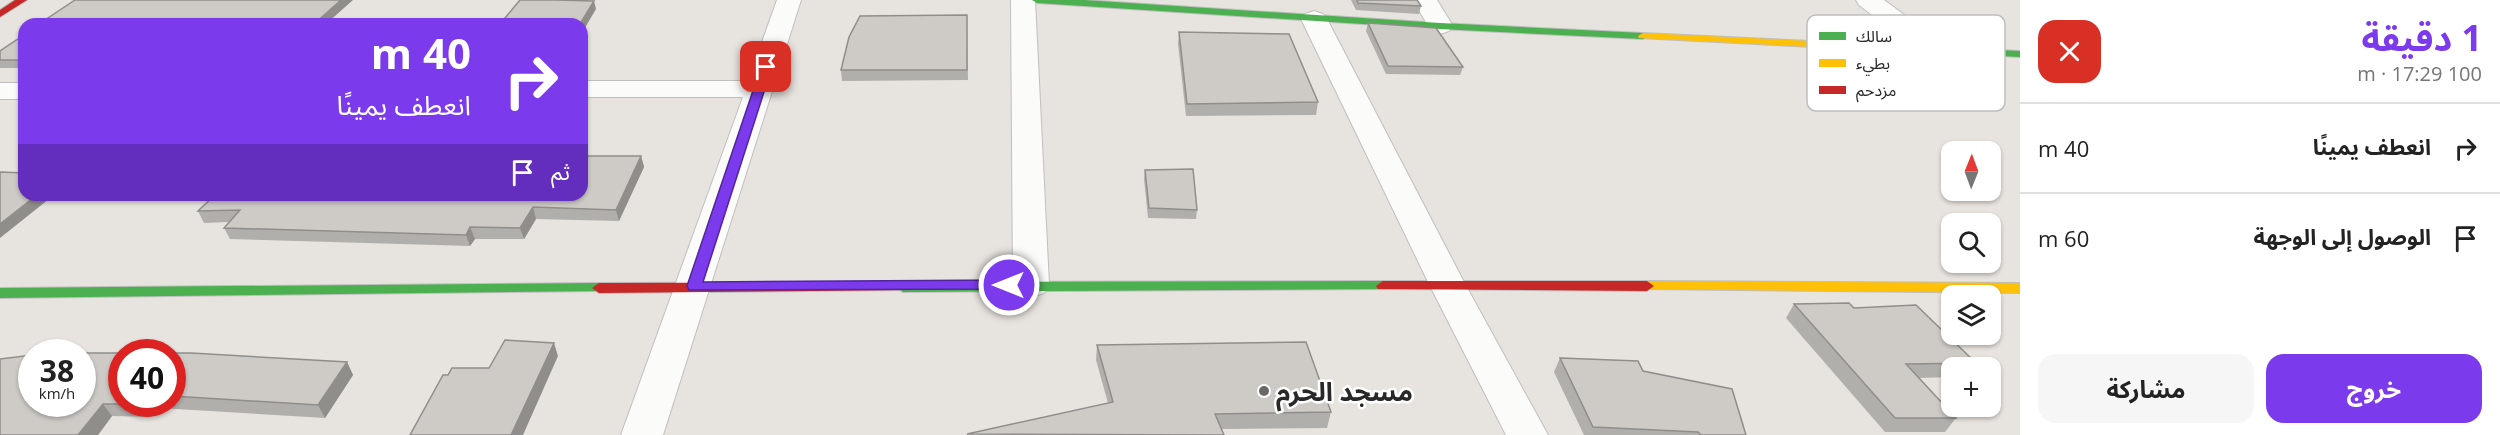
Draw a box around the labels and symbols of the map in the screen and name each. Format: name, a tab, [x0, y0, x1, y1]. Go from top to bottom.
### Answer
legend	[1807, 15, 2005, 111]
text: سالك	[1856, 25, 1892, 47]
pin	[740, 41, 791, 92]
text: بطيء	[1856, 52, 1890, 76]
text: مزدحم	[1856, 79, 1896, 103]
north arrow	[1941, 141, 2001, 201]
position arrow	[977, 253, 1041, 317]
speed limit sign: 40	[108, 339, 186, 417]
place label: مسجد الحرم	[1276, 373, 1413, 412]
marker: مسجد الحرم	[1257, 384, 1271, 398]

